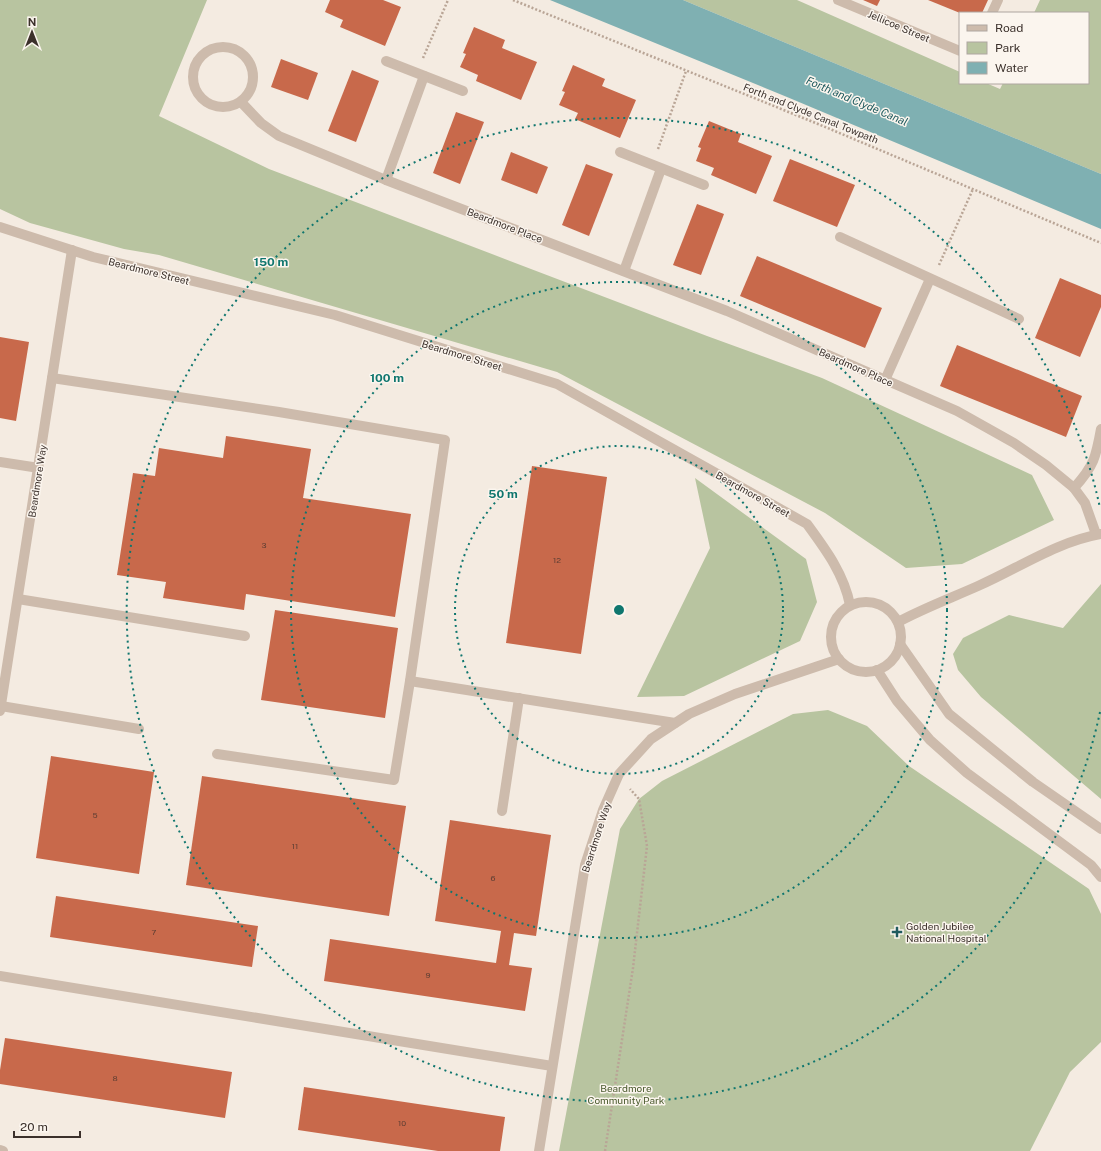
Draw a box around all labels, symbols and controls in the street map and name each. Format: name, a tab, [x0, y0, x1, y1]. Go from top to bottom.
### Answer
street label: Jellicoe Street	[866, 8, 932, 44]
north arrow	[12, 12, 52, 52]
legend	[959, 12, 1089, 84]
text: N	[28, 16, 36, 28]
text: Road	[995, 21, 1023, 35]
text: Park	[995, 41, 1021, 55]
text: Water	[995, 61, 1029, 75]
water label: Forth and Clyde Canal	[804, 74, 910, 128]
street label: Forth and Clyde Canal Towpath	[742, 80, 880, 146]
street label: Beardmore Place	[466, 205, 545, 245]
street label: Beardmore Street	[107, 255, 191, 287]
text: 150 m	[254, 255, 288, 269]
street label: Beardmore Street	[421, 337, 504, 373]
street label: Beardmore Place	[817, 345, 895, 389]
text: 100 m	[370, 371, 404, 385]
street label: Beardmore Way	[25, 443, 49, 518]
street label: Beardmore Street	[714, 469, 792, 519]
text: 50 m	[488, 487, 518, 501]
house number: 3	[261, 540, 267, 550]
house number: 12	[553, 555, 561, 565]
centre of rings	[612, 603, 626, 617]
street label: Beardmore Way	[579, 800, 613, 874]
house number: 5	[92, 810, 98, 820]
house number: 11	[292, 841, 298, 851]
house number: 6	[491, 873, 496, 883]
place label: Golden Jubilee National Hospital	[906, 920, 987, 944]
marker: Golden Jubilee National Hospital	[891, 926, 903, 938]
house number: 7	[152, 927, 157, 937]
house number: 9	[426, 970, 431, 980]
house number: 8	[112, 1073, 118, 1083]
park label: Beardmore Community Park	[588, 1082, 665, 1106]
scale bar	[14, 1113, 80, 1139]
house number: 10	[398, 1118, 406, 1128]
text: 20 m	[20, 1120, 48, 1134]

